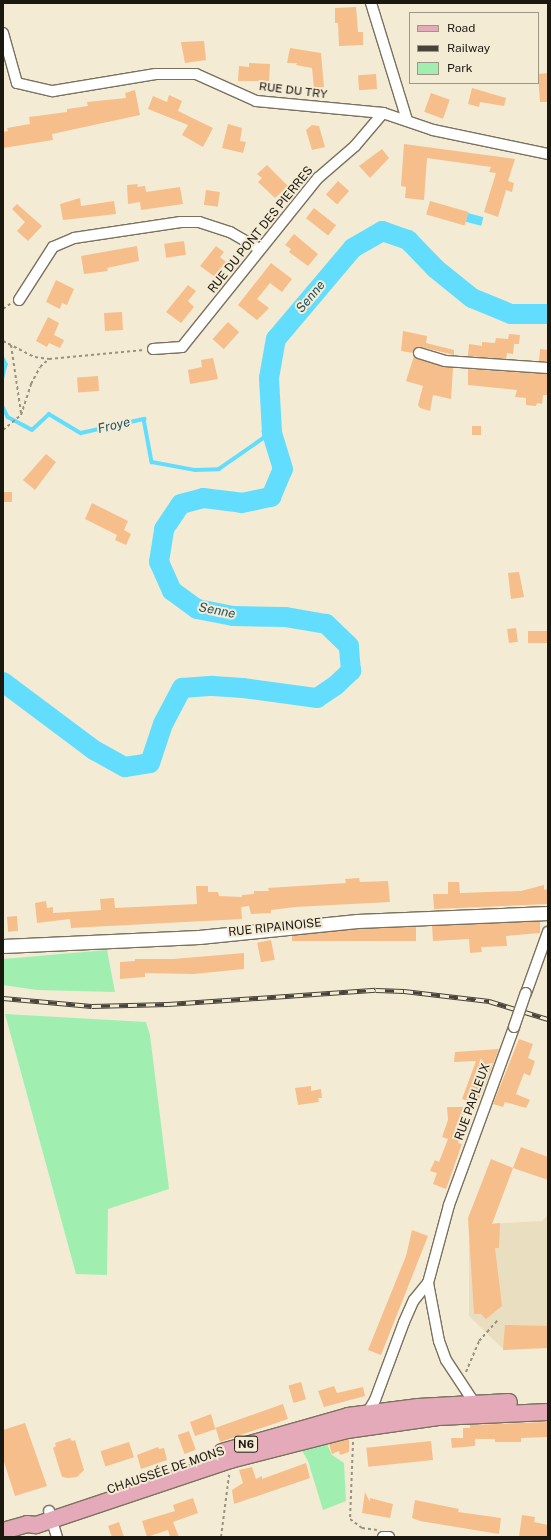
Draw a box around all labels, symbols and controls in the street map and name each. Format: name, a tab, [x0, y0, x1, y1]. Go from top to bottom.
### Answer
legend	[409, 12, 539, 84]
text: Road	[447, 21, 475, 35]
text: Railway	[447, 41, 490, 55]
text: Park	[447, 61, 473, 75]
street label: RUE DU TRY	[258, 80, 328, 102]
street label: RUE DU PONT DES PIERRES	[205, 164, 317, 296]
water label: Senne	[293, 278, 329, 316]
water label: Froye	[96, 415, 132, 437]
water label: Senne	[197, 600, 237, 622]
street label: RUE RIPAINOISE	[228, 916, 322, 940]
street label: RUE PAPLEUX	[452, 1062, 494, 1142]
road number: N6	[234, 1435, 258, 1453]
street label: CHAUSSÉE DE MONS	[105, 1444, 227, 1498]

